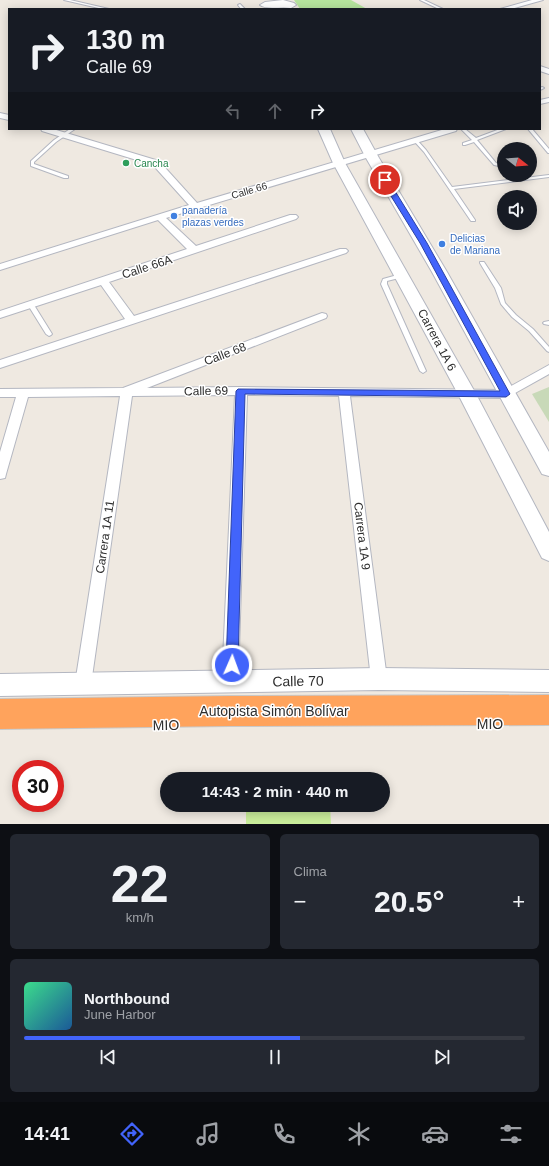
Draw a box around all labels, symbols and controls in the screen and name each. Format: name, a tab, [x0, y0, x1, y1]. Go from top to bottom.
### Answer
icon: right	[20, 24, 72, 76]
text: 130 m	[86, 24, 165, 55]
text: Calle 69	[86, 57, 152, 77]
icon: left	[222, 100, 244, 122]
icon: ahead	[264, 100, 286, 122]
icon: right	[306, 100, 328, 122]
north arrow	[497, 142, 537, 182]
map controls	[497, 142, 537, 230]
marker: Cancha	[121, 158, 131, 168]
place label: Cancha	[134, 158, 169, 169]
pin	[368, 163, 402, 197]
icon: arrive	[374, 169, 396, 191]
street label: Calle 66	[230, 180, 269, 201]
button: sound	[497, 190, 537, 230]
place label: panadería plazas verdes	[182, 205, 244, 228]
marker: panadería plazas verdes	[169, 211, 179, 221]
place label: Delicias de Mariana	[450, 233, 500, 256]
marker: Delicias de Mariana	[437, 239, 447, 249]
street label: Calle 66A	[120, 252, 174, 282]
street label: Carrera 1A 6	[415, 307, 459, 374]
street label: Calle 68	[202, 339, 248, 368]
street label: Calle 69	[184, 384, 228, 398]
street label: Carrera 1A 11	[93, 499, 117, 575]
street label: Carrera 1A 9	[351, 501, 373, 571]
position arrow	[211, 644, 253, 686]
street label: Calle 70	[272, 673, 324, 689]
street label: Autopista Simón Bolívar	[199, 703, 349, 719]
street label: MIO	[477, 716, 503, 732]
street label: MIO	[153, 717, 179, 733]
speed limit sign: 30	[12, 760, 64, 812]
text: 14:43 · 2 min · 440 m	[202, 783, 348, 800]
text: 22	[111, 855, 169, 913]
text: Clima	[294, 864, 327, 879]
text: 20.5°	[374, 885, 444, 918]
text: −	[294, 889, 306, 914]
text: +	[512, 889, 525, 914]
text: km/h	[126, 910, 154, 925]
text: Northbound	[84, 990, 170, 1007]
text: June Harbor	[84, 1007, 156, 1022]
icon: previous	[97, 1046, 119, 1068]
icon: pause	[264, 1046, 286, 1068]
icon: next	[431, 1046, 453, 1068]
icon: directions	[118, 1120, 146, 1148]
icon: music	[194, 1120, 222, 1148]
icon: phone	[270, 1120, 298, 1148]
icon: climate	[345, 1120, 373, 1148]
icon: car	[421, 1120, 449, 1148]
icon: filters	[497, 1120, 525, 1148]
text: 14:41	[24, 1124, 70, 1144]

